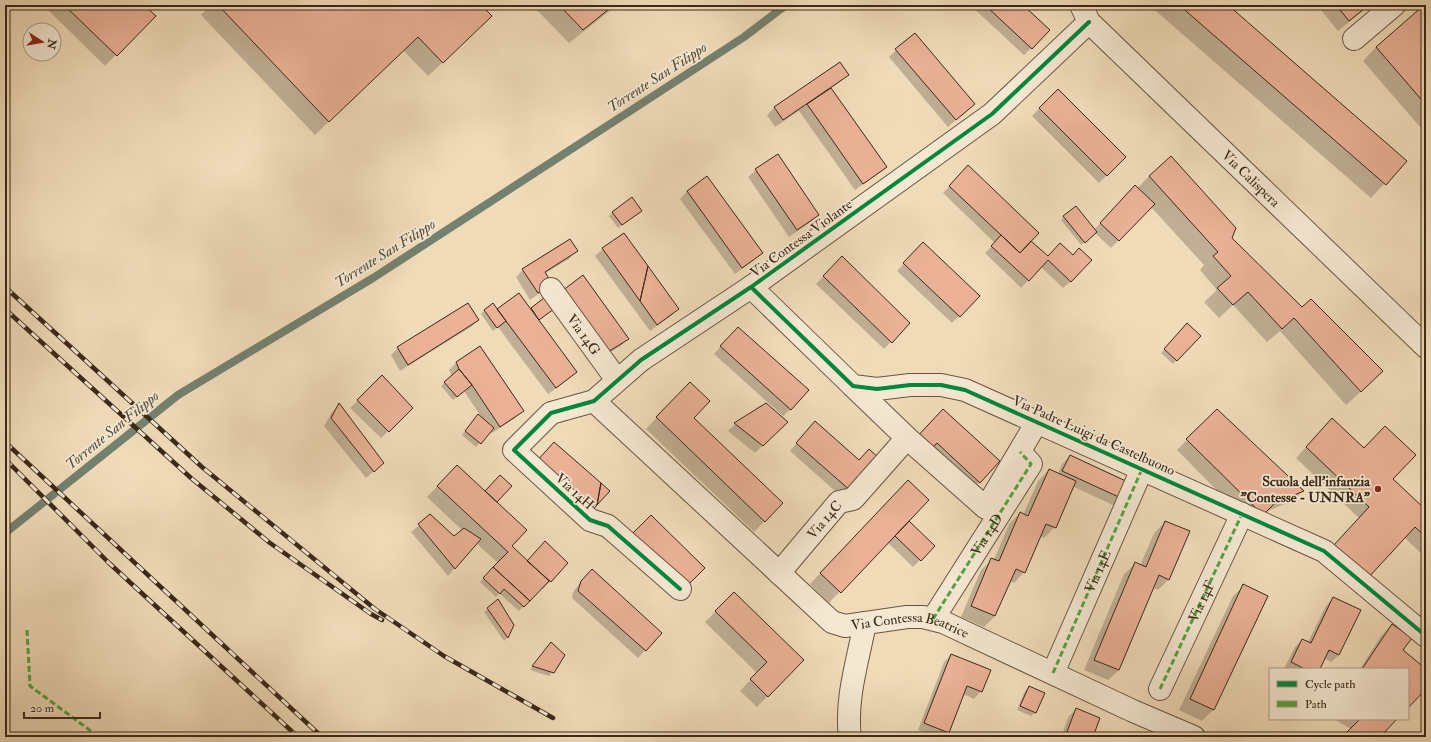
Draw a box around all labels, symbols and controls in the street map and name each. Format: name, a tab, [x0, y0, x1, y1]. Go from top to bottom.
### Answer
north arrow	[22, 22, 62, 62]
text: N	[44, 37, 59, 51]
water label: Torrente San Filippo	[604, 38, 711, 117]
street label: Via Calispera	[1218, 147, 1284, 211]
street label: Via Contessa Violante	[747, 196, 856, 281]
water label: Torrente San Filippo	[331, 215, 439, 292]
street label: Via 14G	[563, 311, 604, 359]
water label: Torrente San Filippo	[62, 387, 163, 474]
street label: Via Padre Luigi da Castelbuono	[1010, 392, 1178, 479]
street label: Via 14H	[552, 470, 598, 513]
place label: Scuola dell'infanzia "Contesse - UNNRA"	[1240, 473, 1371, 506]
marker: Scuola dell'infanzia "Contesse - UNNRA"	[1373, 484, 1383, 494]
street label: Via 14C	[804, 497, 846, 543]
street label: Via 14D	[967, 511, 1006, 559]
street label: Via 14E	[1081, 547, 1115, 595]
street label: Via 14F	[1185, 578, 1219, 625]
street label: Via Contessa Beatrice	[850, 609, 972, 642]
legend	[1269, 668, 1409, 720]
text: Cycle path	[1305, 677, 1356, 692]
scale bar	[24, 694, 100, 720]
text: Path	[1305, 697, 1328, 712]
text: 20 m	[30, 701, 55, 716]

